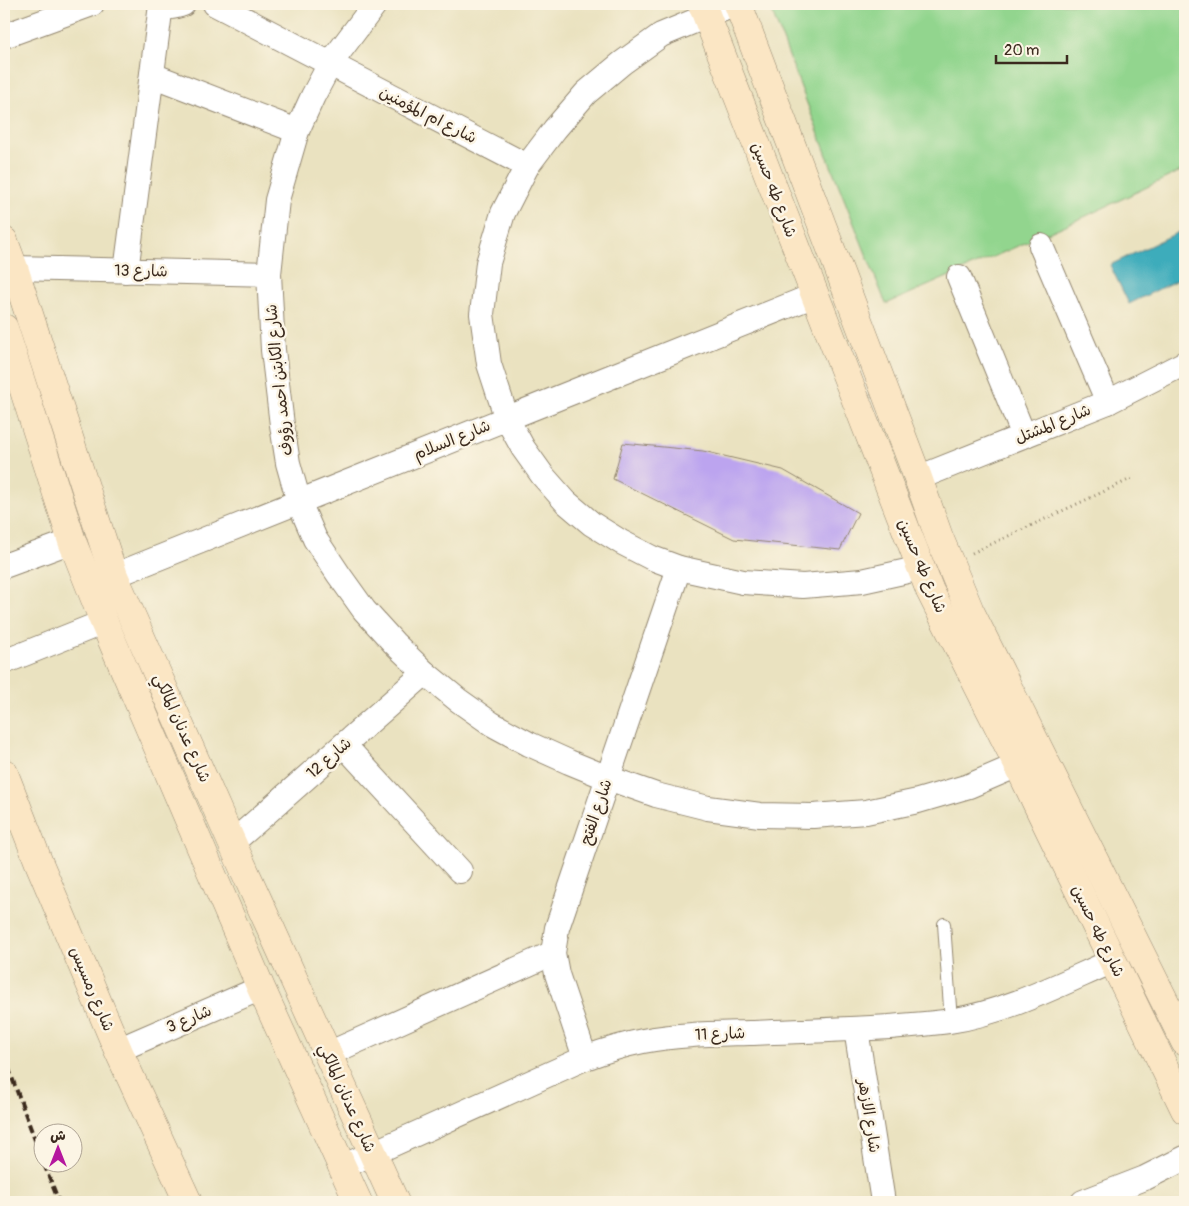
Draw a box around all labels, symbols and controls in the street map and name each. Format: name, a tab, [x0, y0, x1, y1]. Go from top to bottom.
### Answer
scale bar	[996, 32, 1068, 64]
text: 20 m	[1004, 41, 1039, 60]
street label: شارع ام المؤمنين	[375, 82, 480, 150]
street label: شارع طه حسين	[746, 140, 801, 241]
street label: شارع 13	[114, 261, 168, 282]
street label: شارع الكابتن احمد رؤوف	[261, 303, 298, 457]
street label: شارع المشتل	[1012, 400, 1094, 449]
street label: شارع السلام	[411, 416, 494, 466]
street label: شارع طه حسين	[892, 516, 951, 616]
street label: شارع عدنان المالكي	[145, 670, 215, 787]
street label: شارع 12	[302, 733, 356, 784]
street label: شارع الفتح	[575, 777, 617, 848]
street label: شارع طه حسين	[1066, 882, 1129, 981]
street label: شارع رمسيس	[64, 944, 119, 1035]
street label: شارع 3	[163, 1001, 215, 1038]
street label: شارع 11	[694, 1023, 746, 1046]
street label: شارع عدنان المالكي	[310, 1040, 380, 1157]
street label: شارع الازهر	[852, 1076, 885, 1154]
north arrow	[32, 1124, 82, 1174]
text: ش	[50, 1127, 66, 1144]

